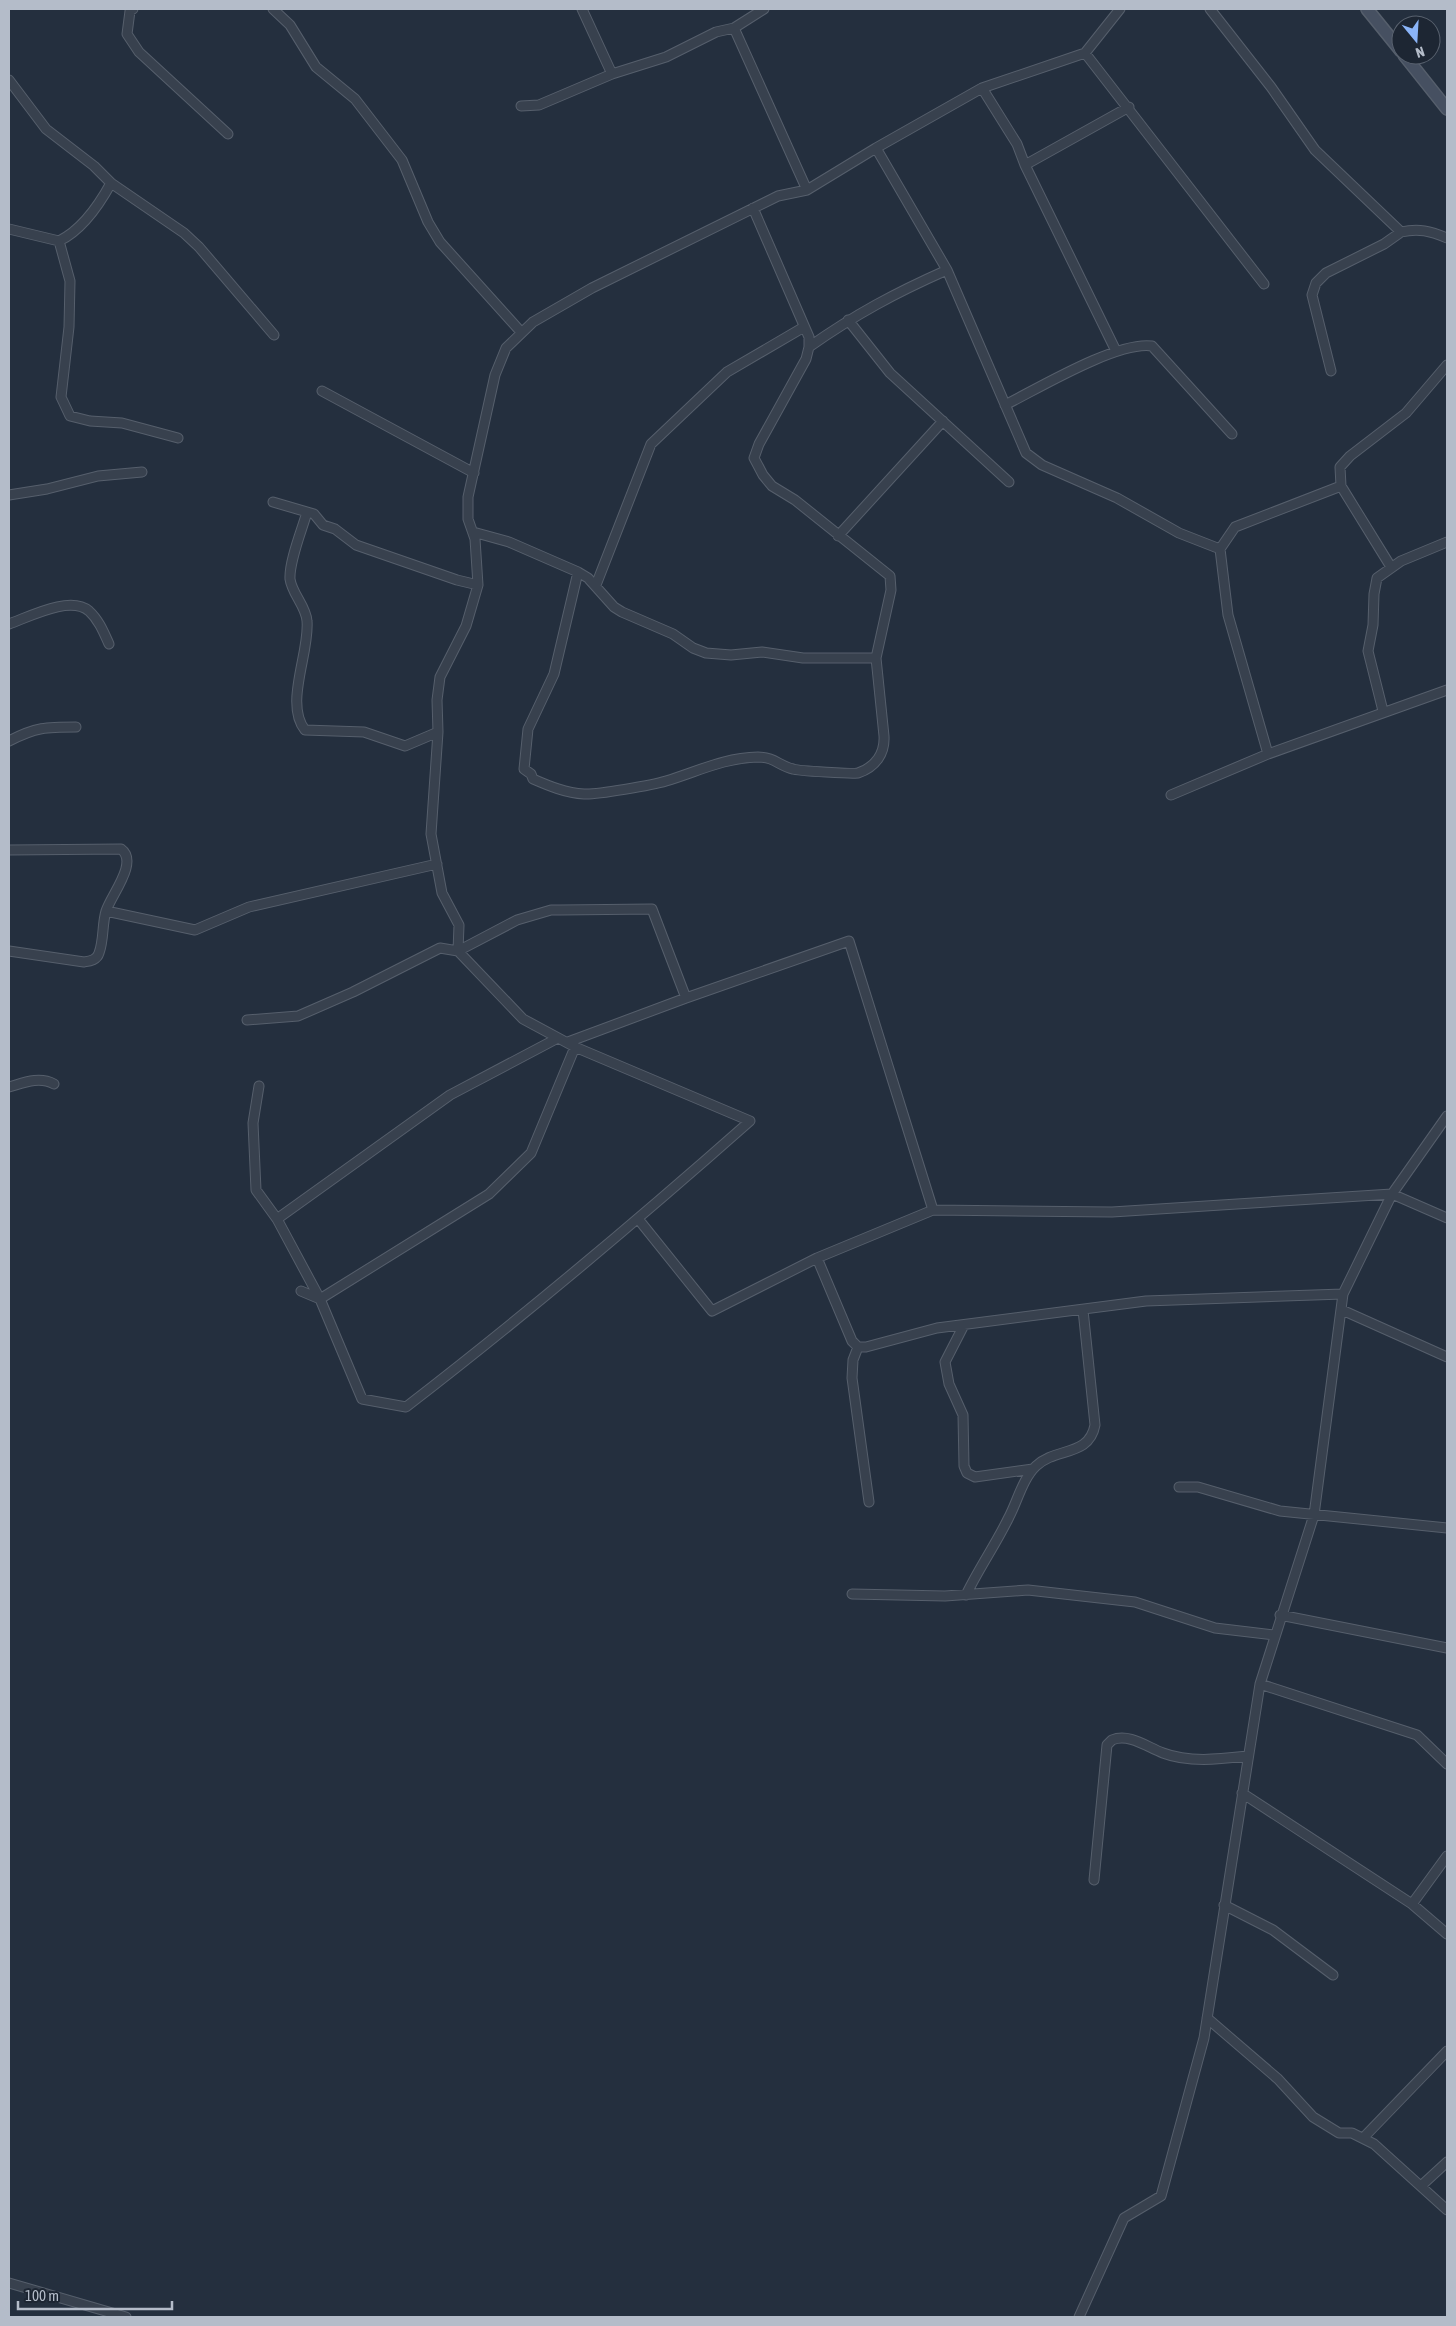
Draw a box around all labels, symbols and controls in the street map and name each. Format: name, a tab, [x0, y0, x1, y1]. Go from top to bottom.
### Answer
north arrow	[1391, 15, 1441, 65]
text: N	[1414, 43, 1426, 61]
scale bar	[18, 2278, 171, 2310]
text: 100 m	[25, 2287, 59, 2304]

